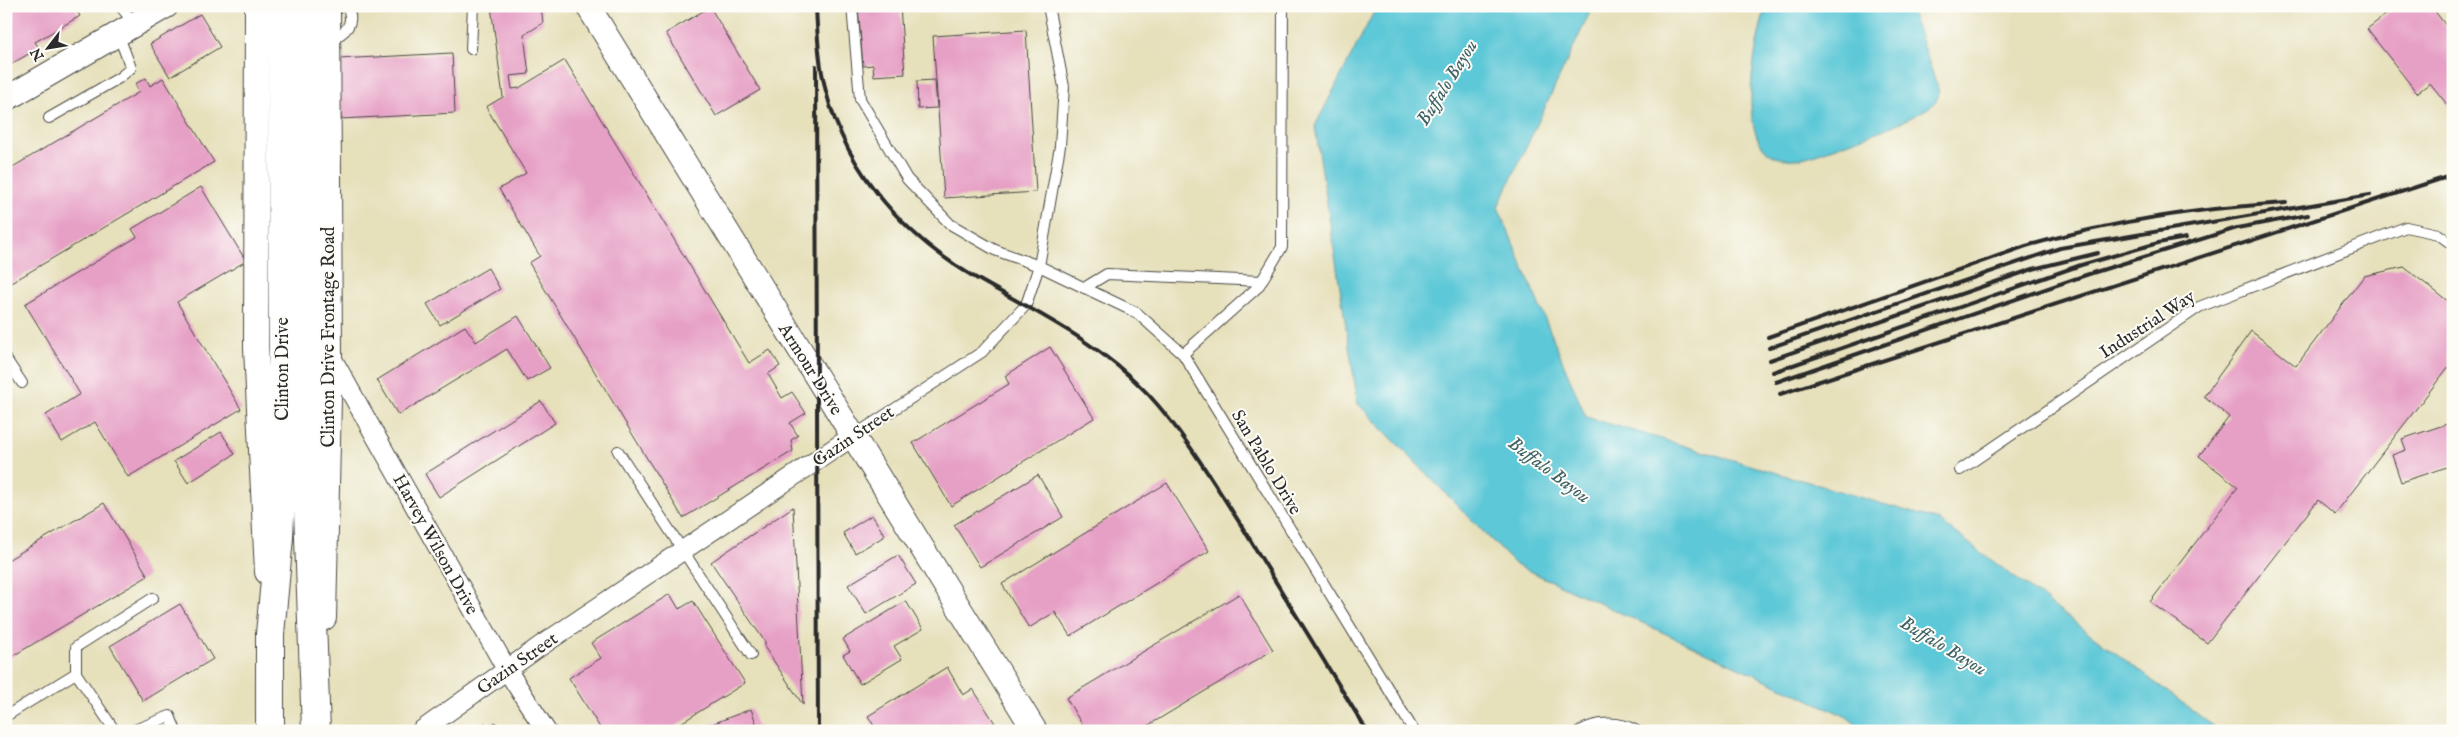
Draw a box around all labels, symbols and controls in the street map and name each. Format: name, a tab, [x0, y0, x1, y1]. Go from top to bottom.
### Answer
north arrow	[22, 22, 72, 72]
water label: Buffalo Bayou	[1412, 36, 1484, 131]
text: N	[27, 44, 49, 65]
street label: Clinton Drive Frontage Road	[318, 226, 341, 447]
street label: Industrial Way	[2096, 286, 2200, 365]
street label: Clinton Drive	[272, 317, 295, 421]
street label: Armour Drive	[772, 319, 847, 420]
street label: Gazin Street	[809, 402, 899, 473]
street label: San Pablo Drive	[1225, 406, 1306, 519]
water label: Buffalo Bayou	[1503, 432, 1595, 509]
street label: Harvey Wilson Drive	[387, 470, 483, 619]
water label: Buffalo Bayou	[1895, 611, 1991, 682]
street label: Gazin Street	[473, 628, 563, 700]

